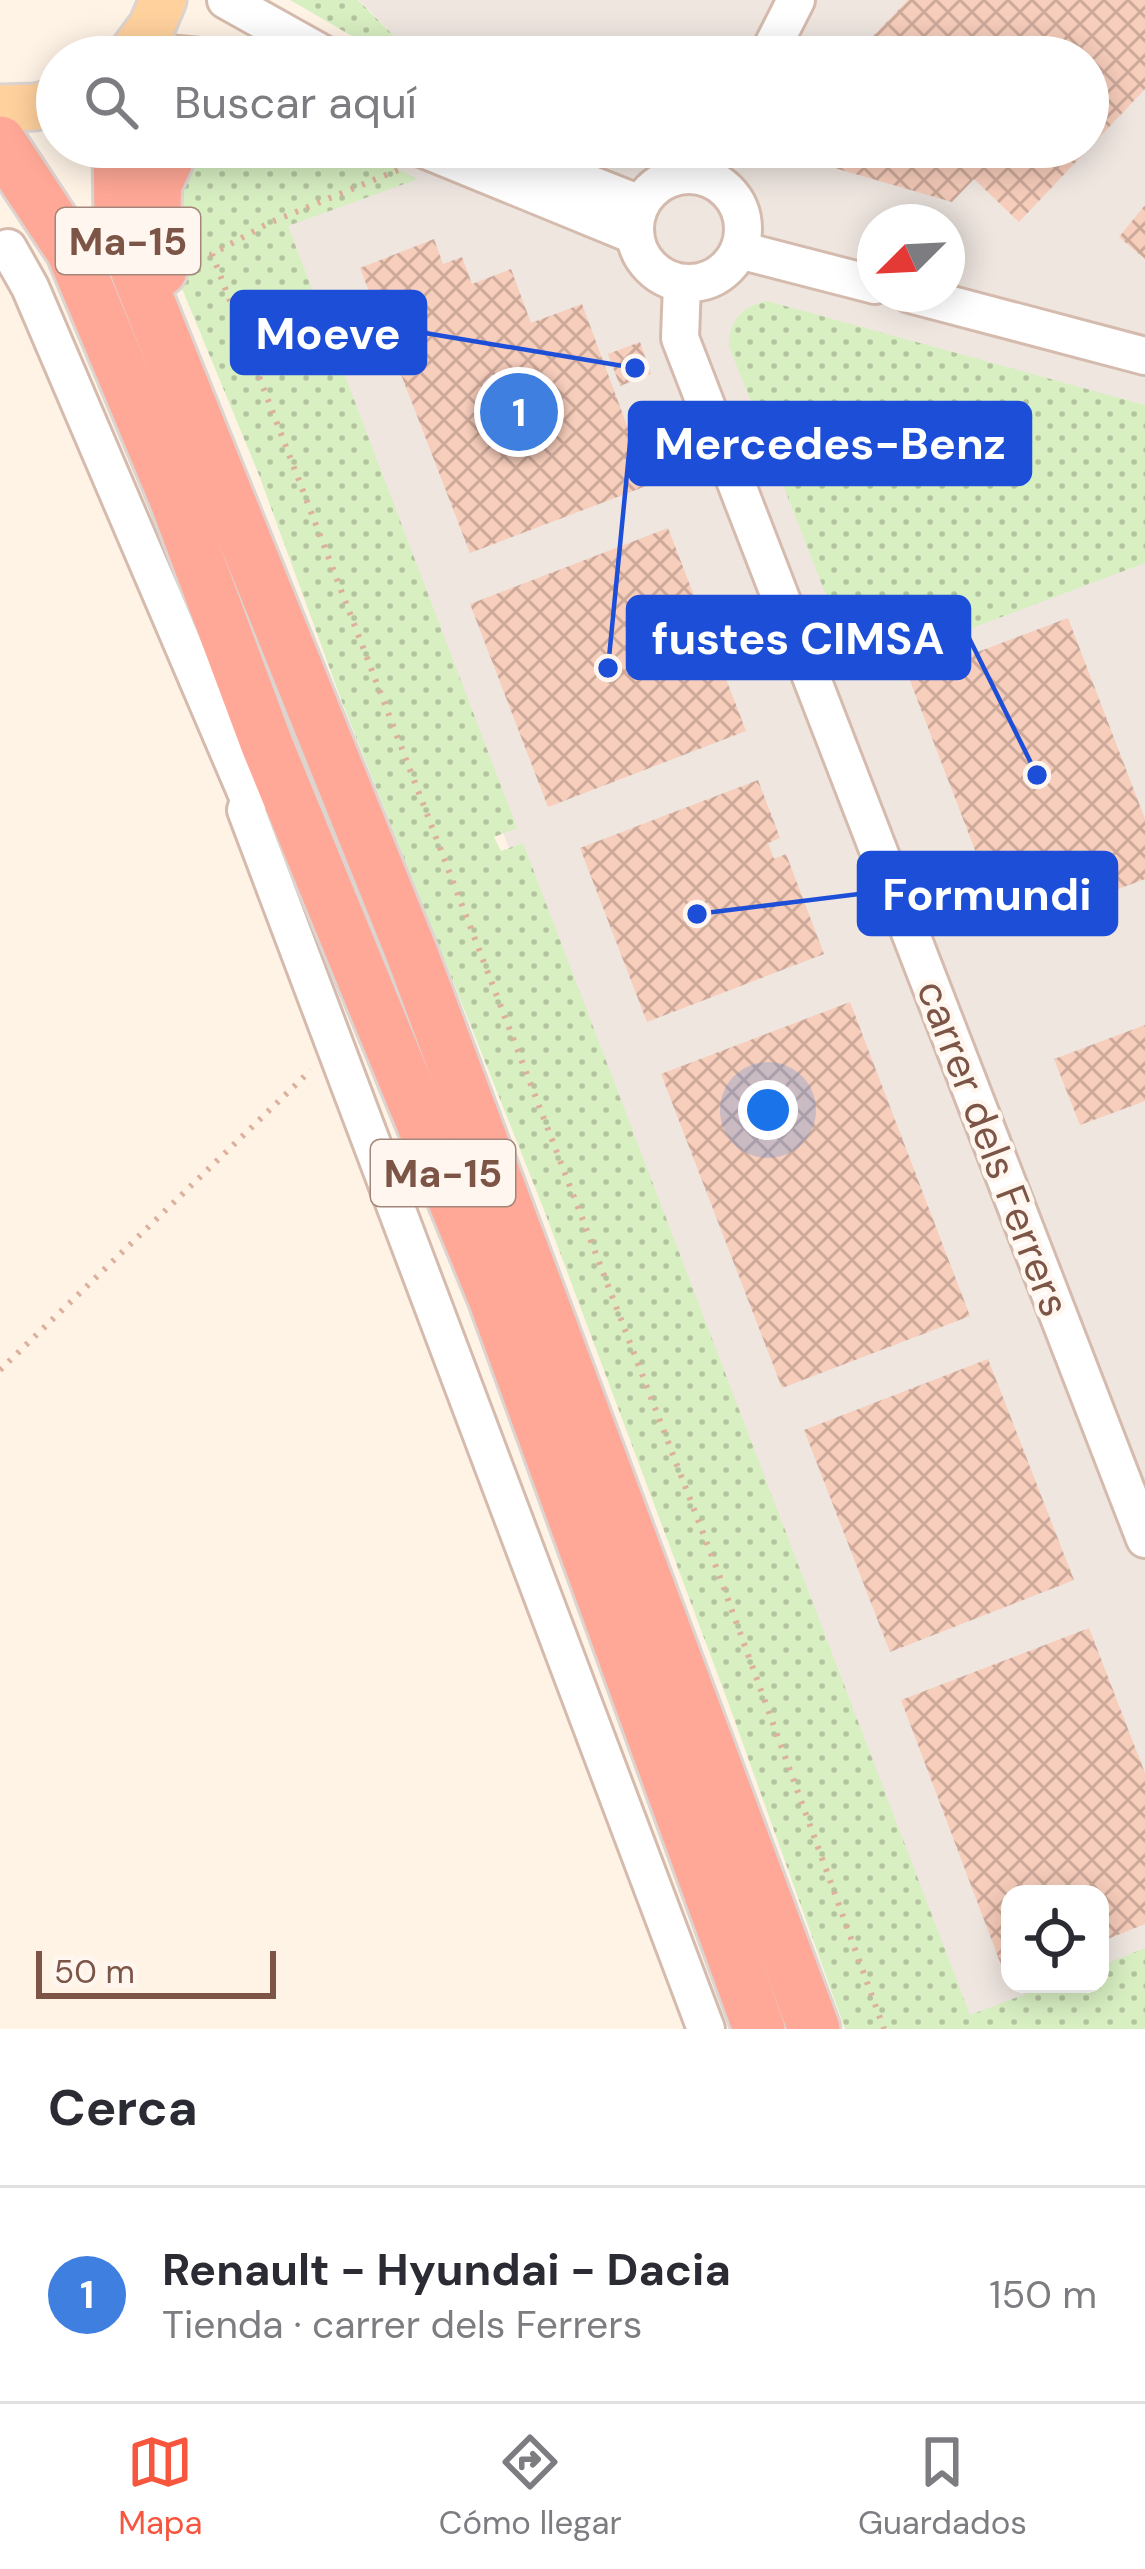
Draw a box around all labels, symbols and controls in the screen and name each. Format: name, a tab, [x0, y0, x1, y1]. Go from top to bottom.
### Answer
search box	[36, 36, 1109, 168]
icon: search	[78, 69, 144, 135]
text: Buscar aquí	[174, 73, 417, 132]
north arrow	[857, 204, 965, 312]
road number: Ma-15	[56, 208, 200, 274]
callout: Moeve	[232, 292, 425, 373]
text: Moeve	[256, 304, 400, 363]
pin: 1	[480, 367, 558, 457]
callout: Mercedes-Benz	[630, 403, 1030, 484]
text: Mercedes-Benz	[654, 414, 1006, 473]
callout: fustes CIMSA	[628, 597, 969, 678]
text: fustes CIMSA	[652, 609, 944, 668]
callout: Formundi	[859, 853, 1116, 934]
text: Formundi	[882, 865, 1092, 924]
street label: carrer dels Ferrers	[904, 972, 1083, 1324]
your location	[738, 1080, 798, 1140]
road number: Ma-15	[371, 1140, 515, 1206]
map controls	[1001, 1885, 1109, 1993]
button: locate	[1001, 1885, 1109, 1993]
scale bar	[36, 1945, 276, 1998]
text: 50 m	[54, 1950, 135, 1993]
text: Cerca	[48, 2074, 198, 2141]
text: Renault - Hyundai - Dacia	[162, 2240, 731, 2299]
text: 1	[80, 2269, 94, 2320]
text: 150 m	[989, 2269, 1097, 2320]
text: Tienda · carrer dels Ferrers	[162, 2299, 642, 2350]
tab: Mapa	[118, 2429, 202, 2544]
tab: Cómo llegar	[439, 2429, 622, 2544]
tab: Guardados	[858, 2429, 1027, 2544]

